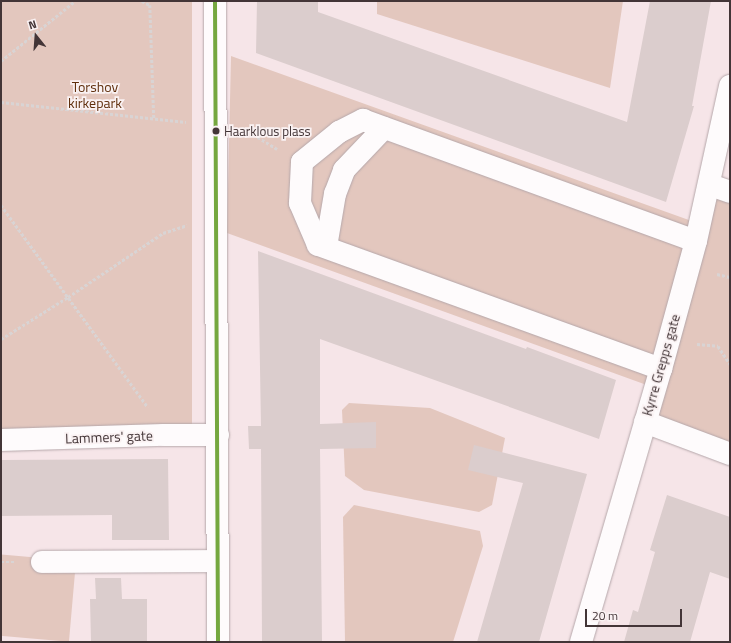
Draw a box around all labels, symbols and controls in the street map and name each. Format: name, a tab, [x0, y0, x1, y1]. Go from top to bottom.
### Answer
north arrow	[16, 16, 56, 56]
text: N	[27, 16, 38, 33]
park label: Torshov kirkepark	[68, 79, 122, 112]
place label: Haarklous plass	[224, 123, 311, 139]
marker: Haarklous plass	[211, 126, 221, 136]
street label: Kyrre Grepps gate	[638, 312, 684, 418]
street label: Lammers' gate	[65, 427, 153, 447]
scale bar	[587, 601, 684, 627]
text: 20 m	[592, 606, 618, 625]

